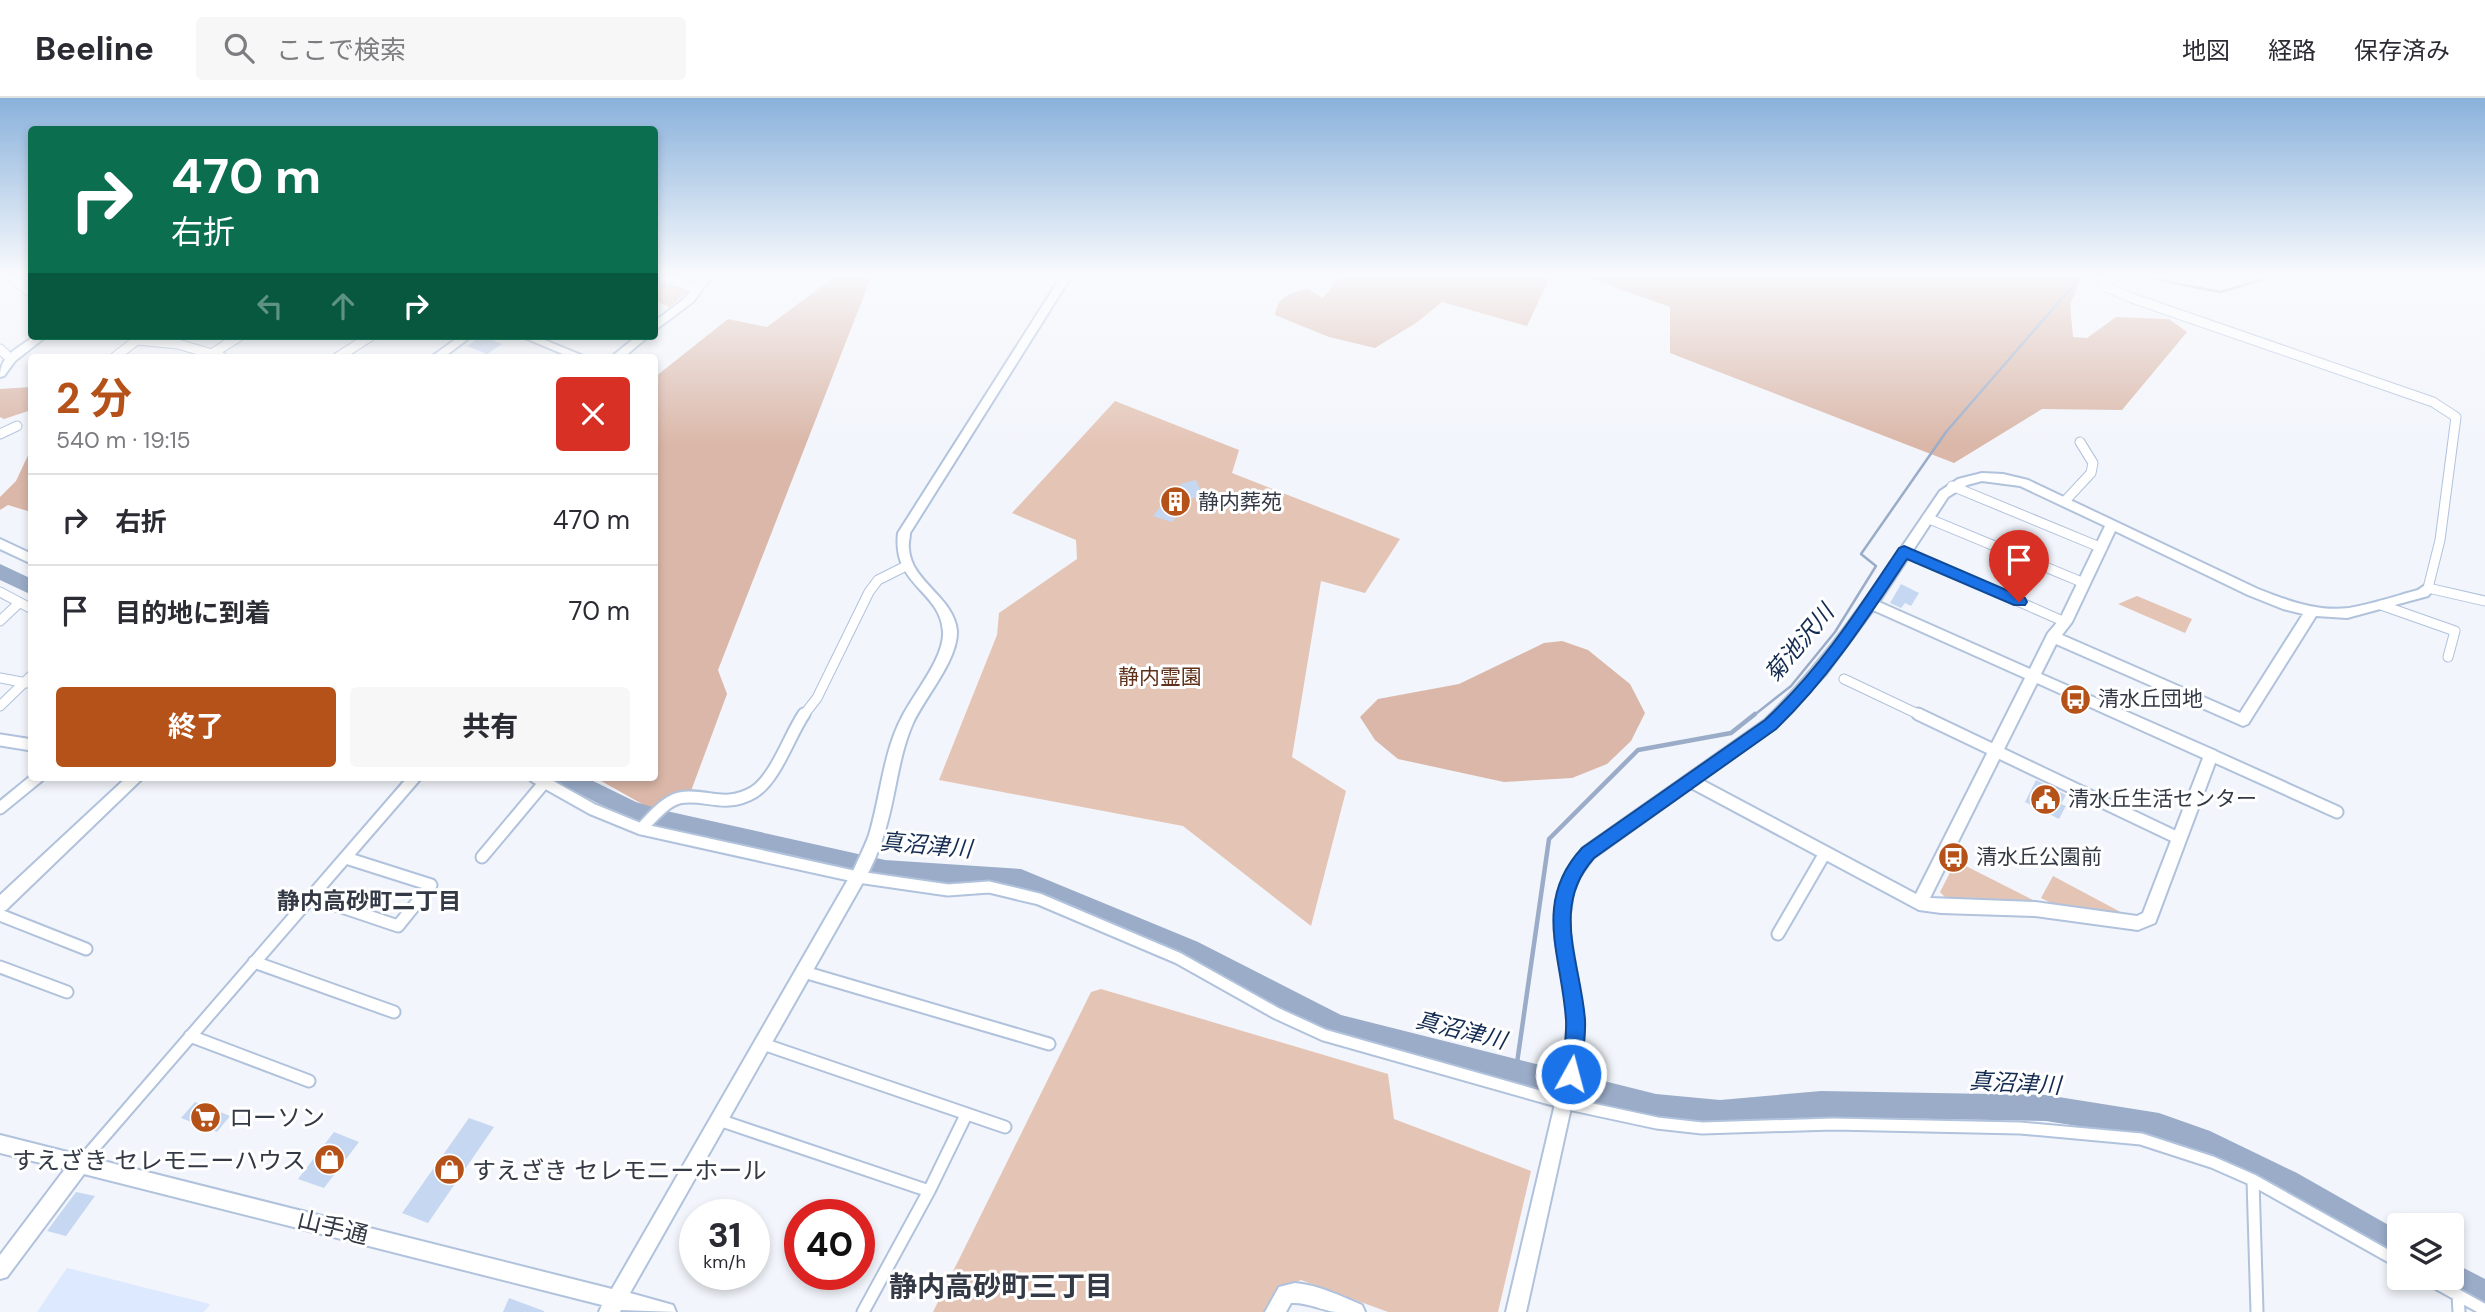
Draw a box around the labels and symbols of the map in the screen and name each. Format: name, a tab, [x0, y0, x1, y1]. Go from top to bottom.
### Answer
building icon: 静内葬苑	[1158, 485, 1192, 519]
place label: 静内葬苑	[1198, 488, 1282, 516]
pin	[1989, 530, 2049, 602]
water label: 菊池沢川	[1758, 596, 1842, 688]
park label: 静内霊園	[1118, 663, 1202, 691]
bus stop icon: 清水丘団地	[2058, 682, 2092, 716]
place label: 清水丘団地	[2098, 685, 2203, 713]
public building icon: 清水丘生活センター	[2028, 782, 2062, 816]
place label: 清水丘生活センター	[2068, 785, 2257, 813]
water label: 真沼津川	[879, 826, 976, 864]
bus stop icon: 清水丘公園前	[1936, 840, 1970, 874]
place label: 清水丘公園前	[1976, 843, 2102, 871]
district label: 静内高砂町二丁目	[277, 886, 461, 916]
water label: 真沼津川	[1413, 1004, 1512, 1056]
position arrow	[1534, 1037, 1608, 1111]
water label: 真沼津川	[1968, 1066, 2065, 1101]
supermarket icon: ローソン	[189, 1100, 223, 1134]
place label: ローソン	[229, 1102, 325, 1133]
shop icon: すえざき セレモニーハウス	[312, 1143, 346, 1177]
place label: すえざき セレモニーハウス	[12, 1145, 306, 1176]
shop icon: すえざき セレモニーホール	[432, 1153, 466, 1187]
place label: すえざき セレモニーホール	[472, 1155, 766, 1186]
speed limit sign: 40	[784, 1199, 875, 1290]
street label: 山手通	[294, 1203, 372, 1251]
district label: 静内高砂町三丁目	[889, 1268, 1113, 1305]

